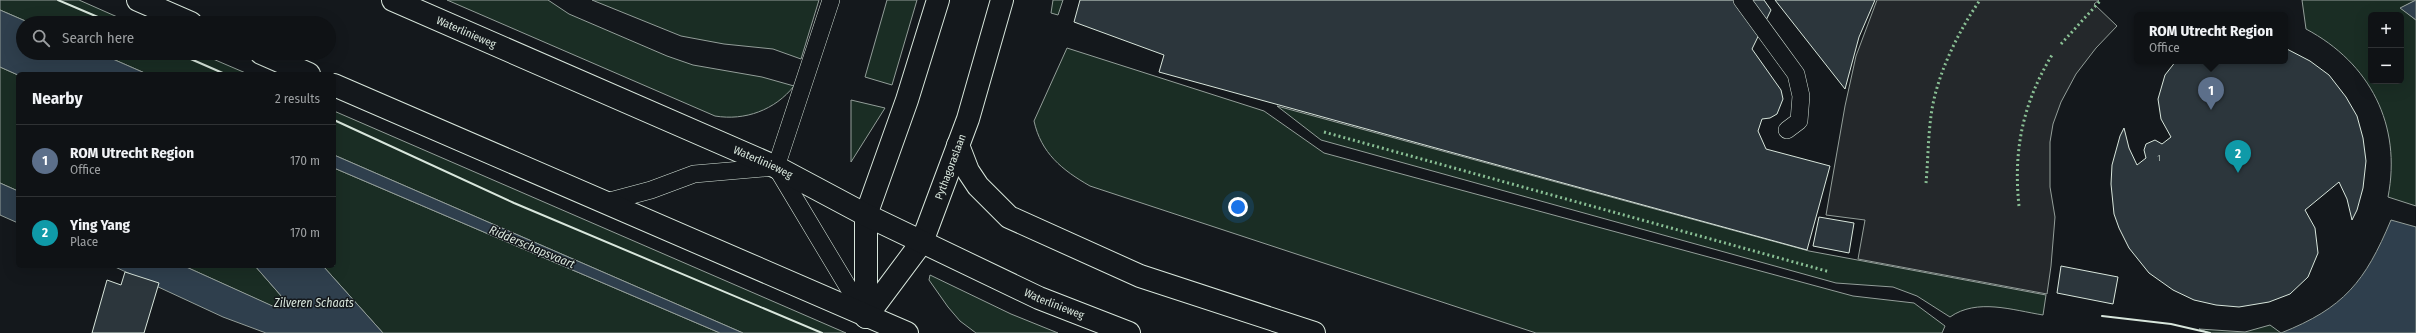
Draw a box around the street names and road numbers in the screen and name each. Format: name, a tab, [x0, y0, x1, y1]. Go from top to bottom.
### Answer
street label: Waterlinieweg	[434, 14, 499, 51]
street label: Pythagoraslaan	[932, 132, 969, 201]
street label: Waterlinieweg	[731, 143, 795, 182]
street label: Waterlinieweg	[1022, 286, 1087, 322]

